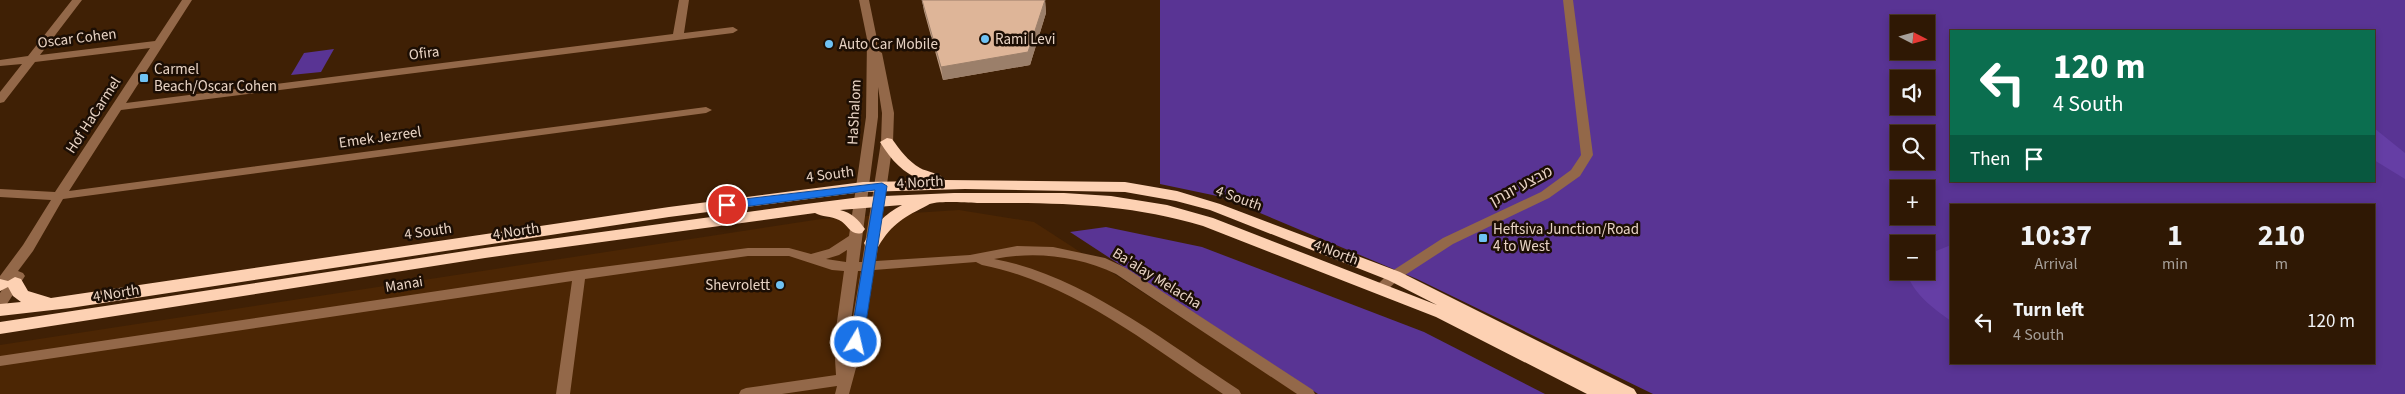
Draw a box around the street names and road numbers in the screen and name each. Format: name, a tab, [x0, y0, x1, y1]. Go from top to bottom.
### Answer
street label: Oscar Cohen	[36, 23, 118, 54]
street label: Ofira	[408, 41, 440, 66]
street label: Hof HaCarmel	[61, 73, 126, 158]
street label: HaShalom	[842, 79, 867, 145]
street label: Emek Jezreel	[338, 121, 423, 154]
street label: 4 South	[805, 161, 855, 188]
street label: מבצע יונתן	[1486, 161, 1557, 212]
street label: 4 North	[896, 171, 944, 194]
street label: 4 South	[1213, 180, 1265, 217]
street label: 4 South	[403, 218, 453, 245]
street label: 4 North	[491, 218, 541, 245]
street label: 4 North	[1310, 234, 1361, 271]
street label: Ba'alay Melacha	[1108, 243, 1205, 314]
street label: Manai	[384, 271, 424, 298]
street label: 4 North	[91, 279, 141, 308]

